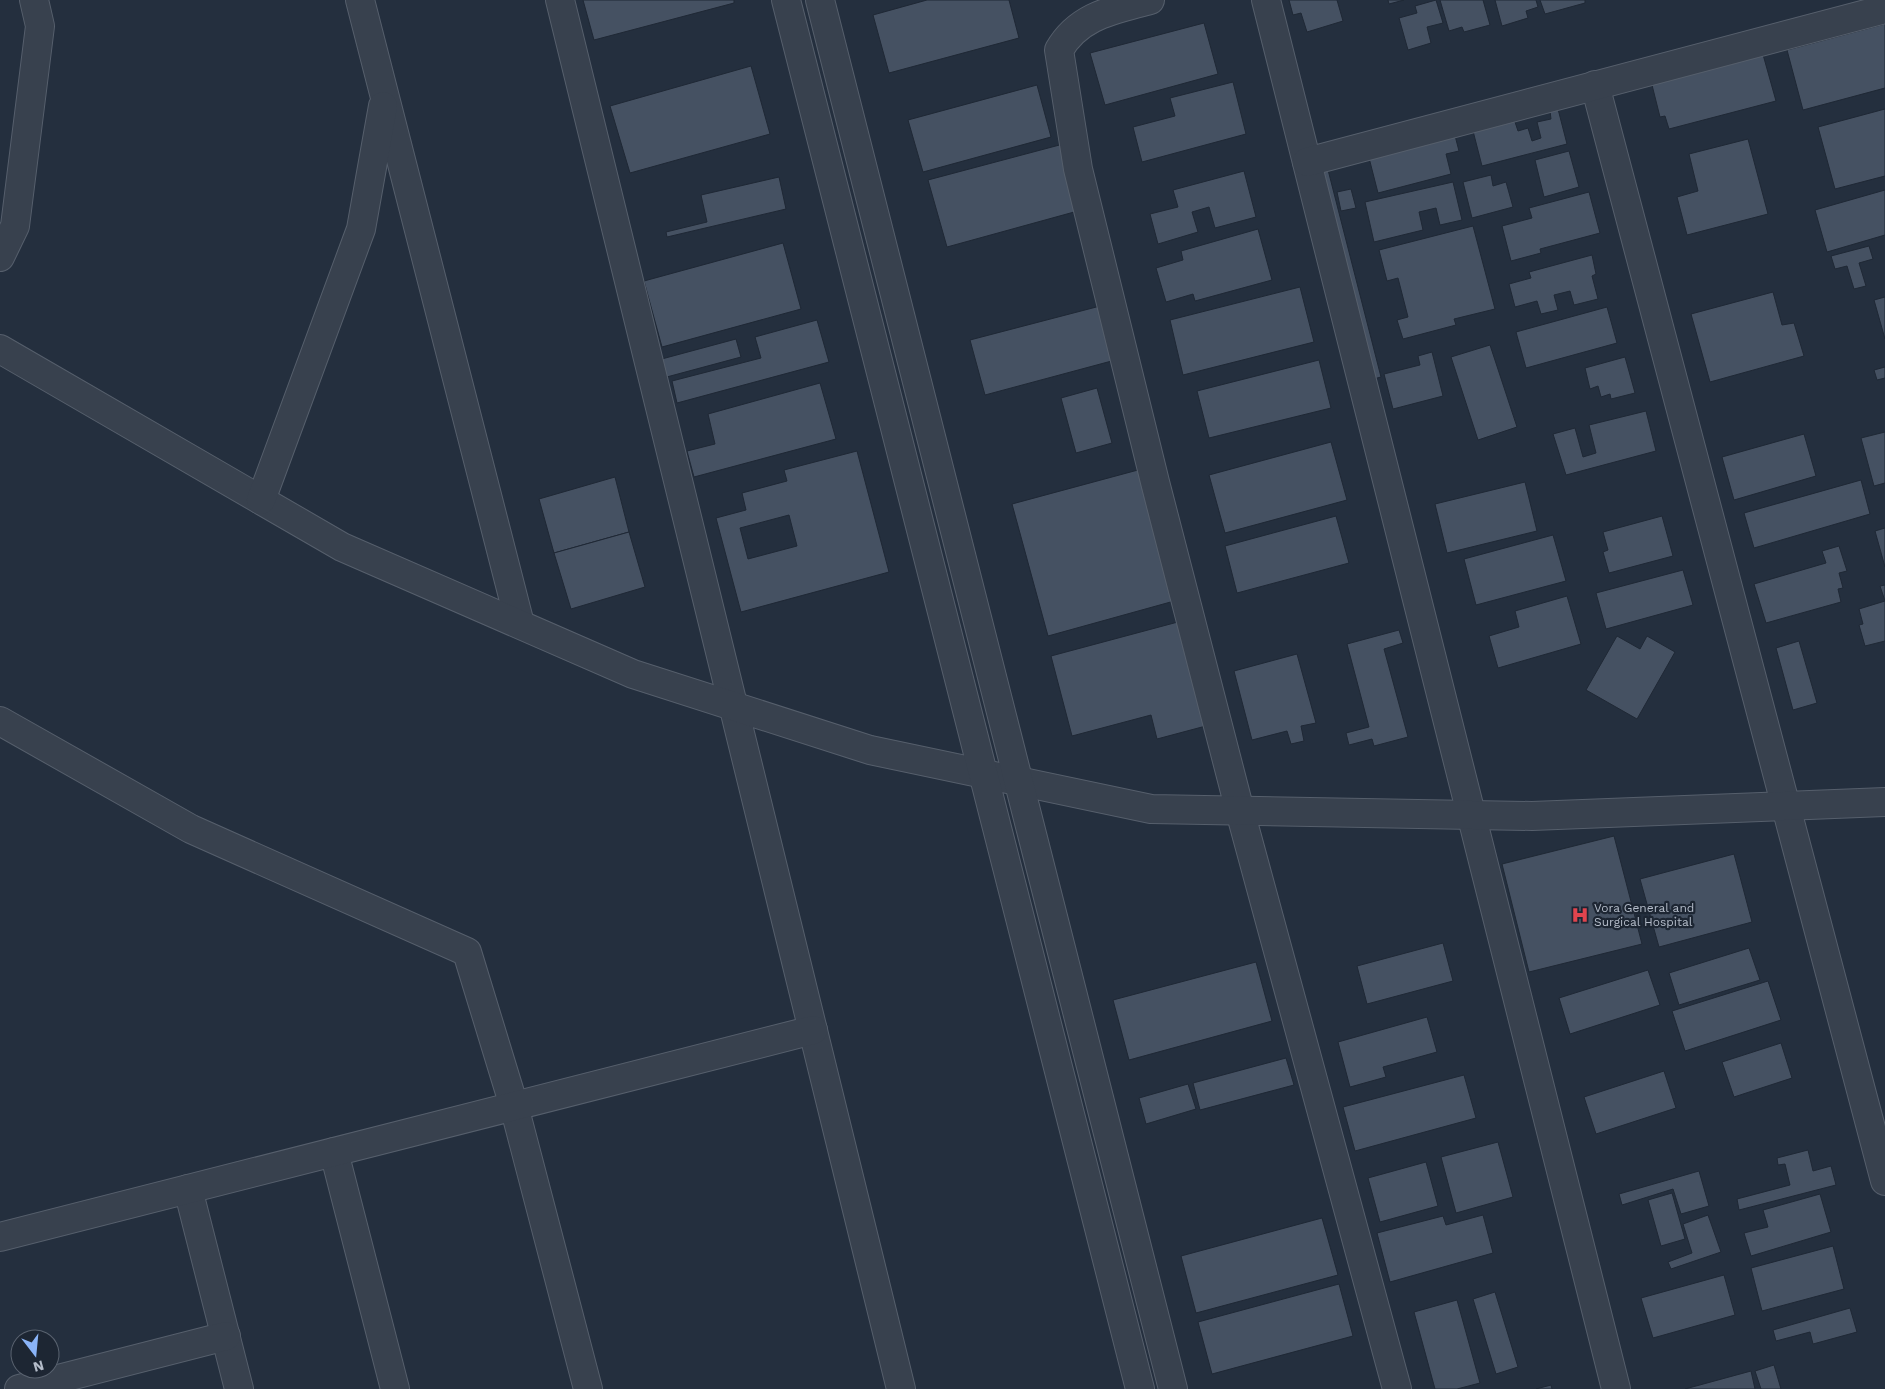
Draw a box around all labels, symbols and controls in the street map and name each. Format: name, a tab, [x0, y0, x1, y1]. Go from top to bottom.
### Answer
place label: Vora General and Surgical Hospital	[1594, 901, 1694, 929]
hospital icon: Vora General and Surgical Hospital	[1570, 905, 1590, 925]
north arrow	[10, 1329, 60, 1379]
text: N	[31, 1357, 46, 1376]

